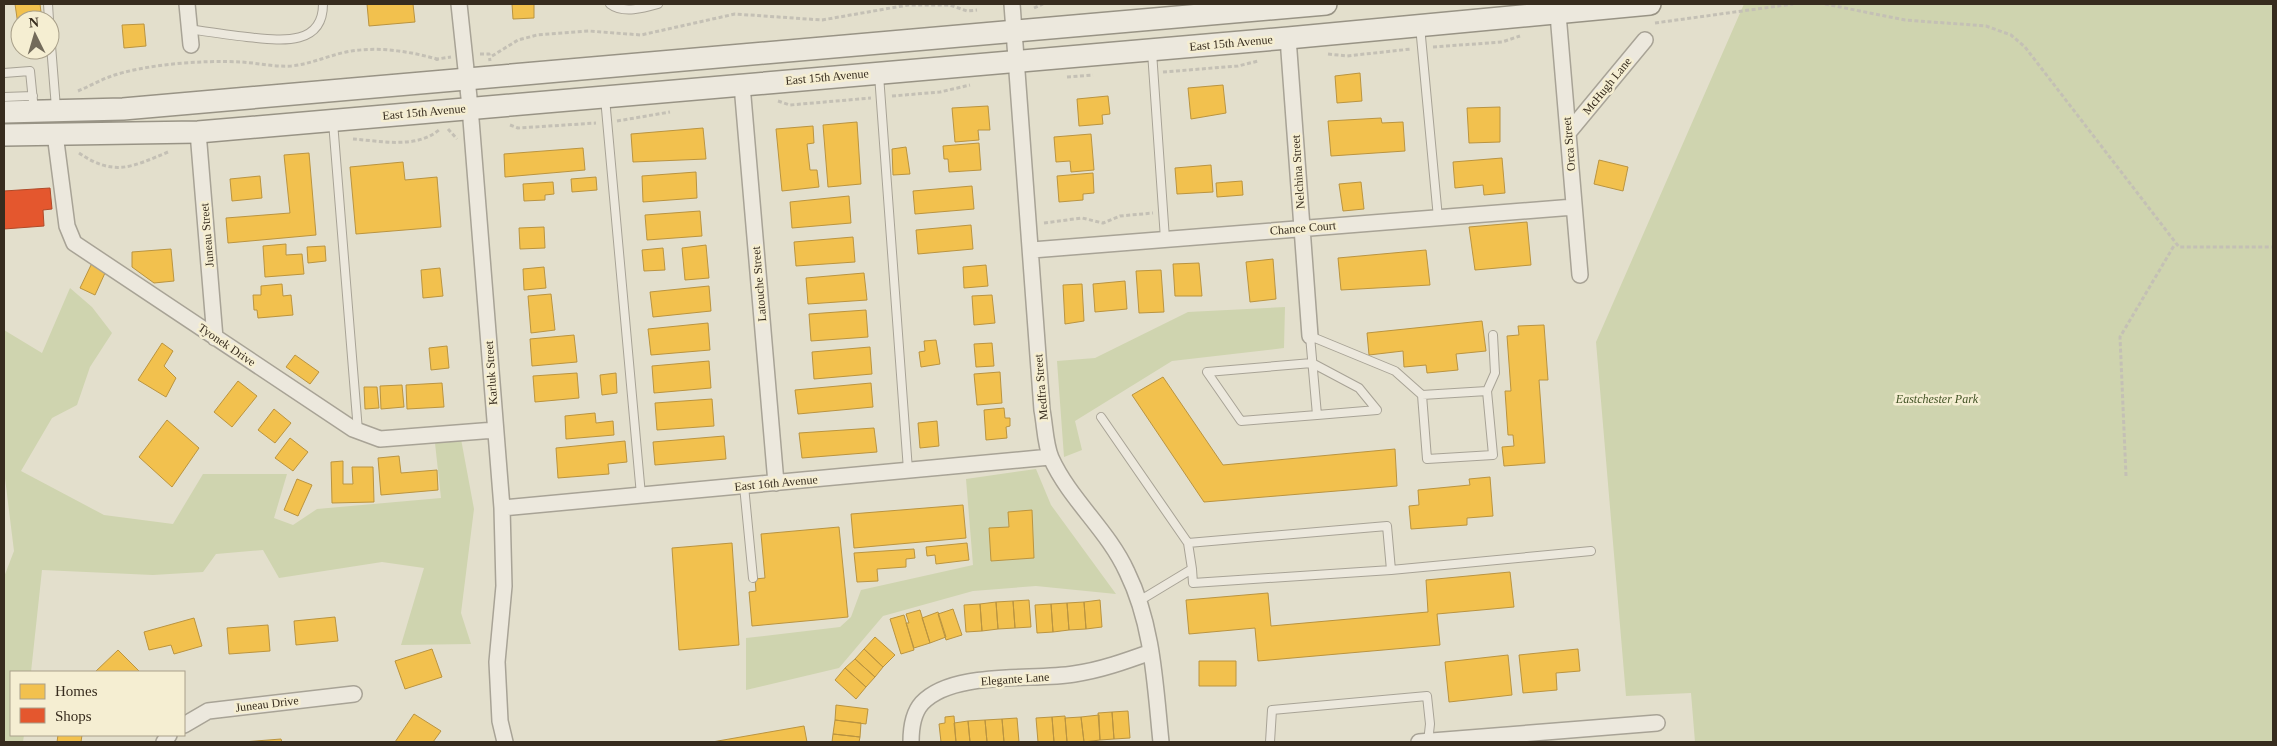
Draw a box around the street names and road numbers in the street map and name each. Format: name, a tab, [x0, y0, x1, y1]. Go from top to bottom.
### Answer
street label: East 15th Avenue	[1189, 32, 1273, 54]
street label: McHugh Lane	[1580, 55, 1634, 117]
street label: East 15th Avenue	[785, 66, 869, 88]
street label: East 15th Avenue	[382, 101, 466, 123]
street label: Orca Street	[1560, 116, 1578, 172]
street label: Nelchina Street	[1288, 134, 1308, 210]
street label: Juneau Street	[197, 202, 217, 268]
street label: Chance Court	[1269, 218, 1337, 238]
street label: Latouche Street	[749, 245, 769, 322]
street label: Tyonek Drive	[196, 321, 258, 369]
street label: Karluk Street	[482, 340, 500, 406]
street label: Medfra Street	[1031, 353, 1051, 421]
street label: East 16th Avenue	[734, 472, 818, 494]
street label: Elegante Lane	[980, 670, 1050, 688]
street label: Juneau Drive	[235, 693, 299, 715]

